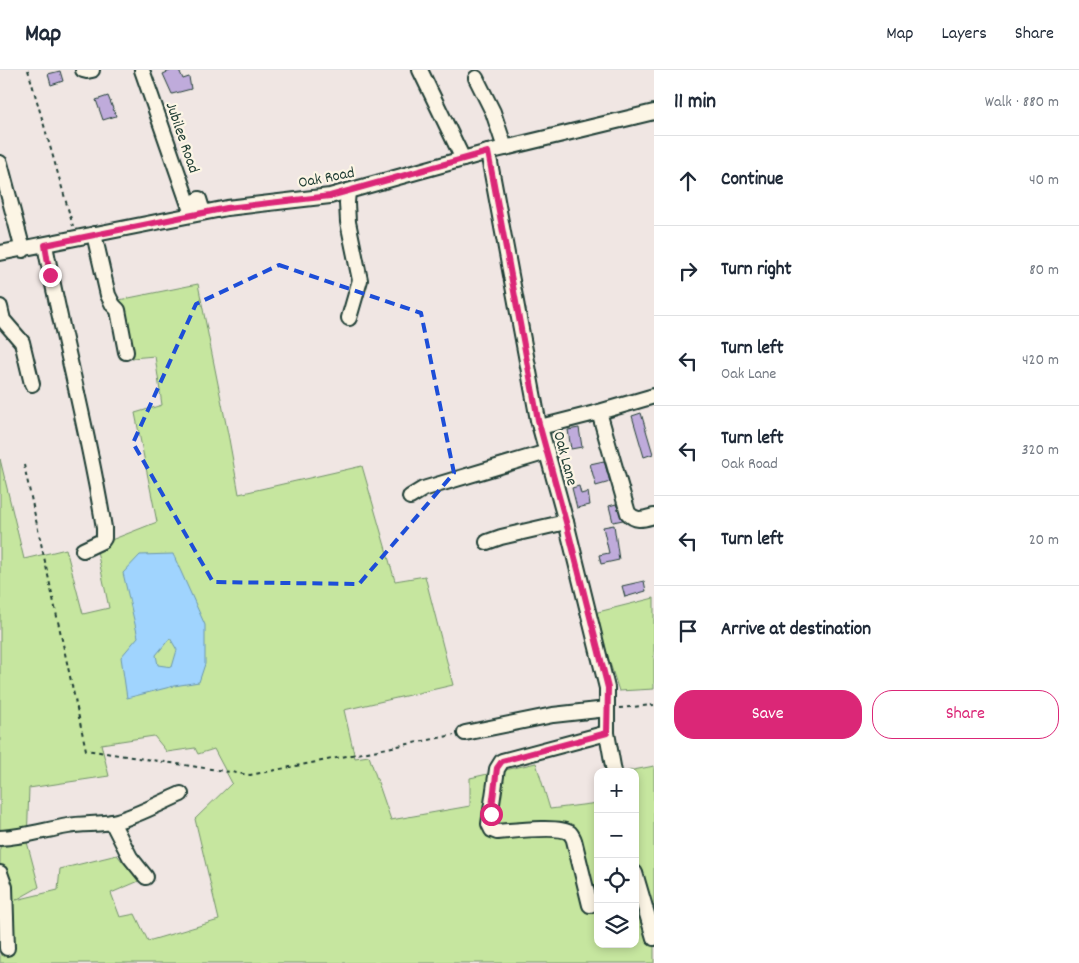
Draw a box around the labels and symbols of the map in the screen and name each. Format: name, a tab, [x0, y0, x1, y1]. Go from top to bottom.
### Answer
street label: Jubilee Road	[159, 99, 205, 177]
street label: Oak Road	[296, 162, 357, 195]
route end	[39, 264, 62, 287]
street label: Oak Lane	[546, 429, 583, 488]
route start	[480, 803, 503, 826]

